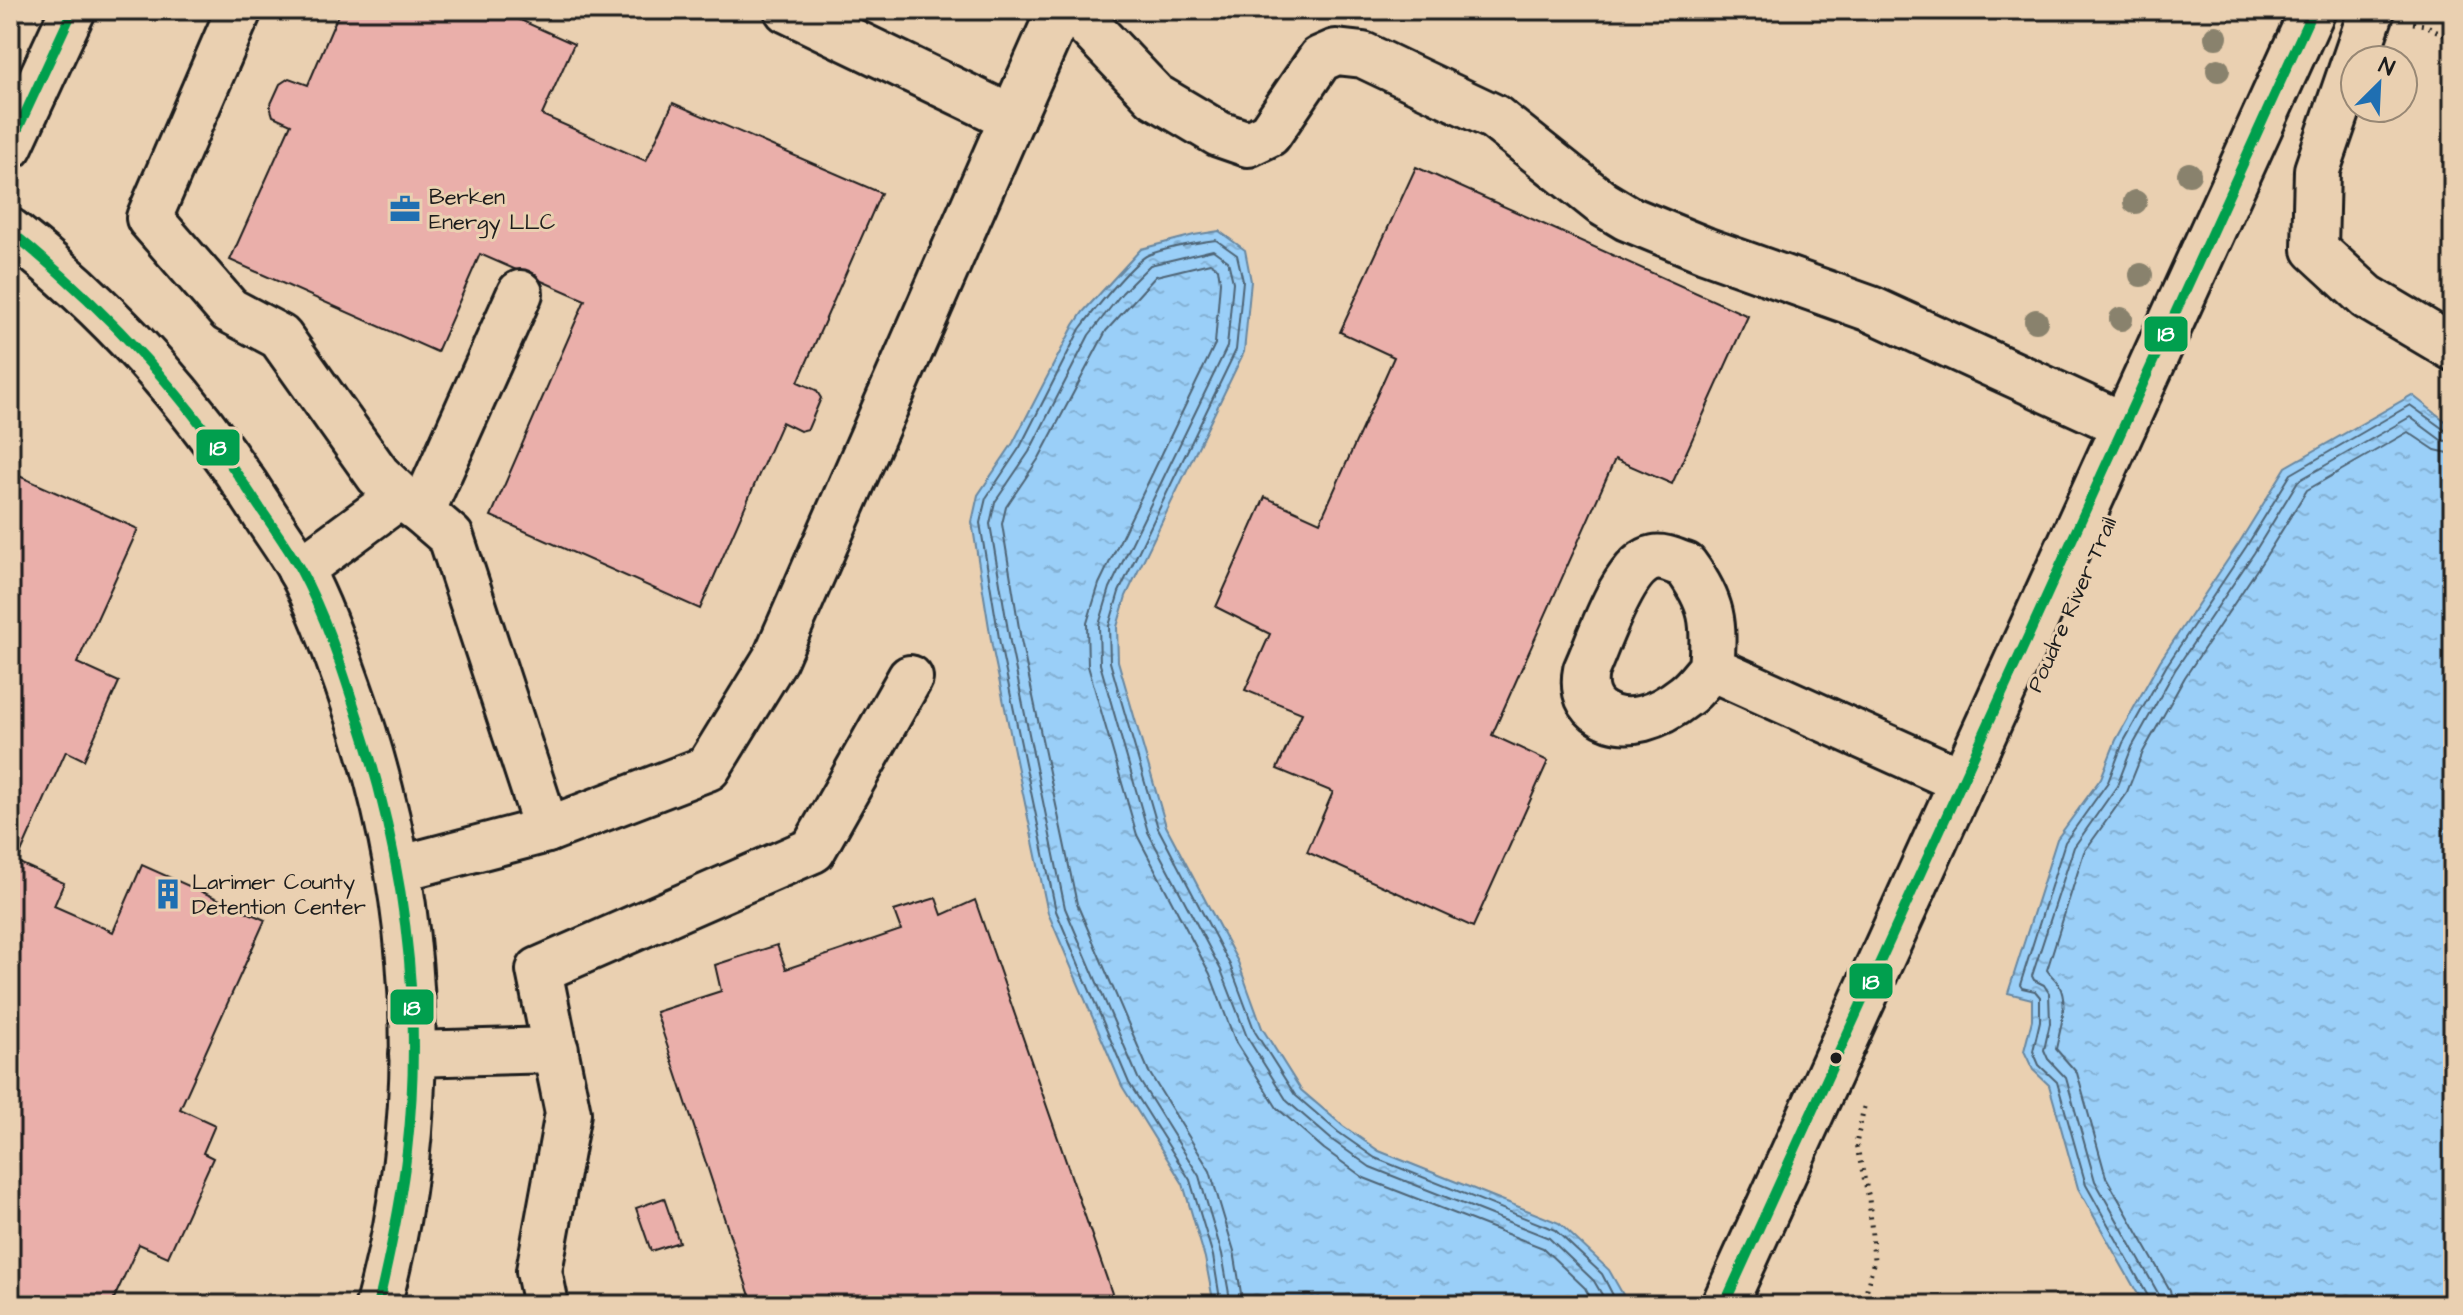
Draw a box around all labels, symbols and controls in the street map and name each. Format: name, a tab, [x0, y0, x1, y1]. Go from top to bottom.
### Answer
north arrow	[2339, 44, 2419, 124]
text: N	[2374, 50, 2399, 84]
place label: Berken Energy LLC	[429, 182, 556, 239]
office icon: Berken Energy LLC	[388, 192, 422, 226]
line badge: 18	[2143, 315, 2189, 353]
text: 18	[2157, 319, 2175, 350]
line badge: 18	[195, 428, 241, 467]
text: 18	[209, 433, 227, 464]
street label: Poudre River Trail	[2020, 512, 2125, 697]
place label: Larimer County Detention Center	[192, 867, 366, 923]
building icon: Larimer County Detention Center	[151, 877, 185, 911]
line badge: 18	[1848, 962, 1894, 1000]
text: 18	[1862, 967, 1880, 998]
line badge: 18	[389, 988, 435, 1026]
text: 18	[403, 993, 421, 1024]
unlabelled marker	[1828, 1050, 1844, 1066]

